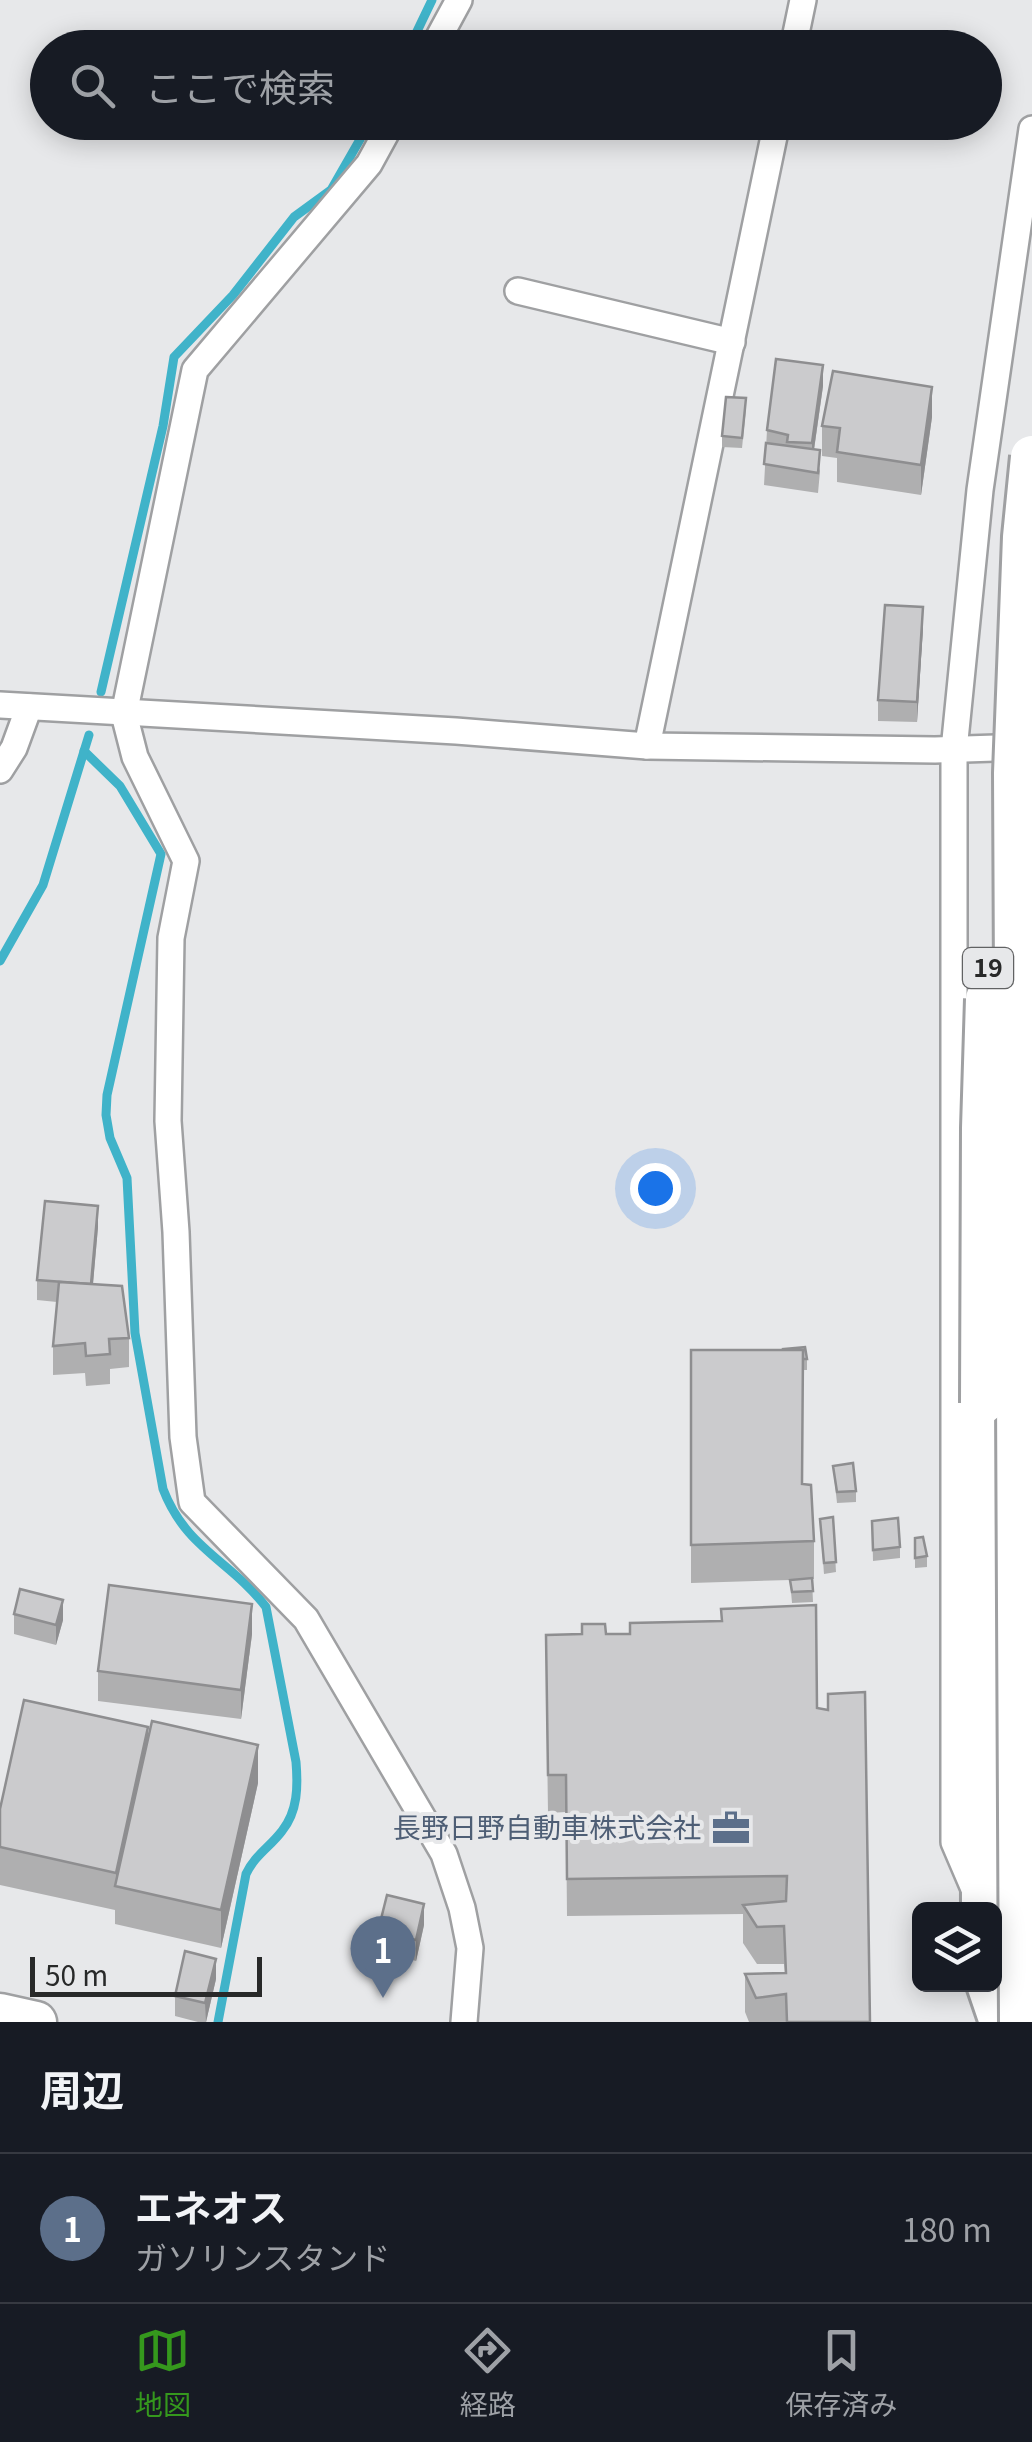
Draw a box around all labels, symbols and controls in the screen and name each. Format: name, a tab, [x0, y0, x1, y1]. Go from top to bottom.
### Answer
search box	[30, 30, 1002, 140]
icon: search	[65, 58, 120, 113]
text: ここで検索	[145, 58, 335, 113]
road number: 19	[963, 948, 1013, 988]
your location	[630, 1163, 681, 1214]
place label: 長野日野自動車株式会社	[393, 1806, 701, 1846]
office icon: 長野日野自動車株式会社	[710, 1807, 752, 1849]
map controls	[912, 1902, 1002, 1992]
button: layers	[912, 1902, 1002, 1992]
pin: 1	[350, 1916, 416, 1998]
scale bar	[30, 1952, 262, 1996]
text: 50 m	[45, 1954, 108, 1994]
text: 周辺	[40, 2057, 124, 2118]
text: エネオス	[135, 2178, 287, 2233]
text: 1	[63, 2205, 82, 2251]
text: 180 m	[902, 2205, 992, 2251]
text: ガソリンスタンド	[135, 2233, 390, 2279]
tab: 地図	[135, 2323, 191, 2423]
tab: 経路	[460, 2323, 516, 2423]
tab: 保存済み	[785, 2323, 897, 2423]

